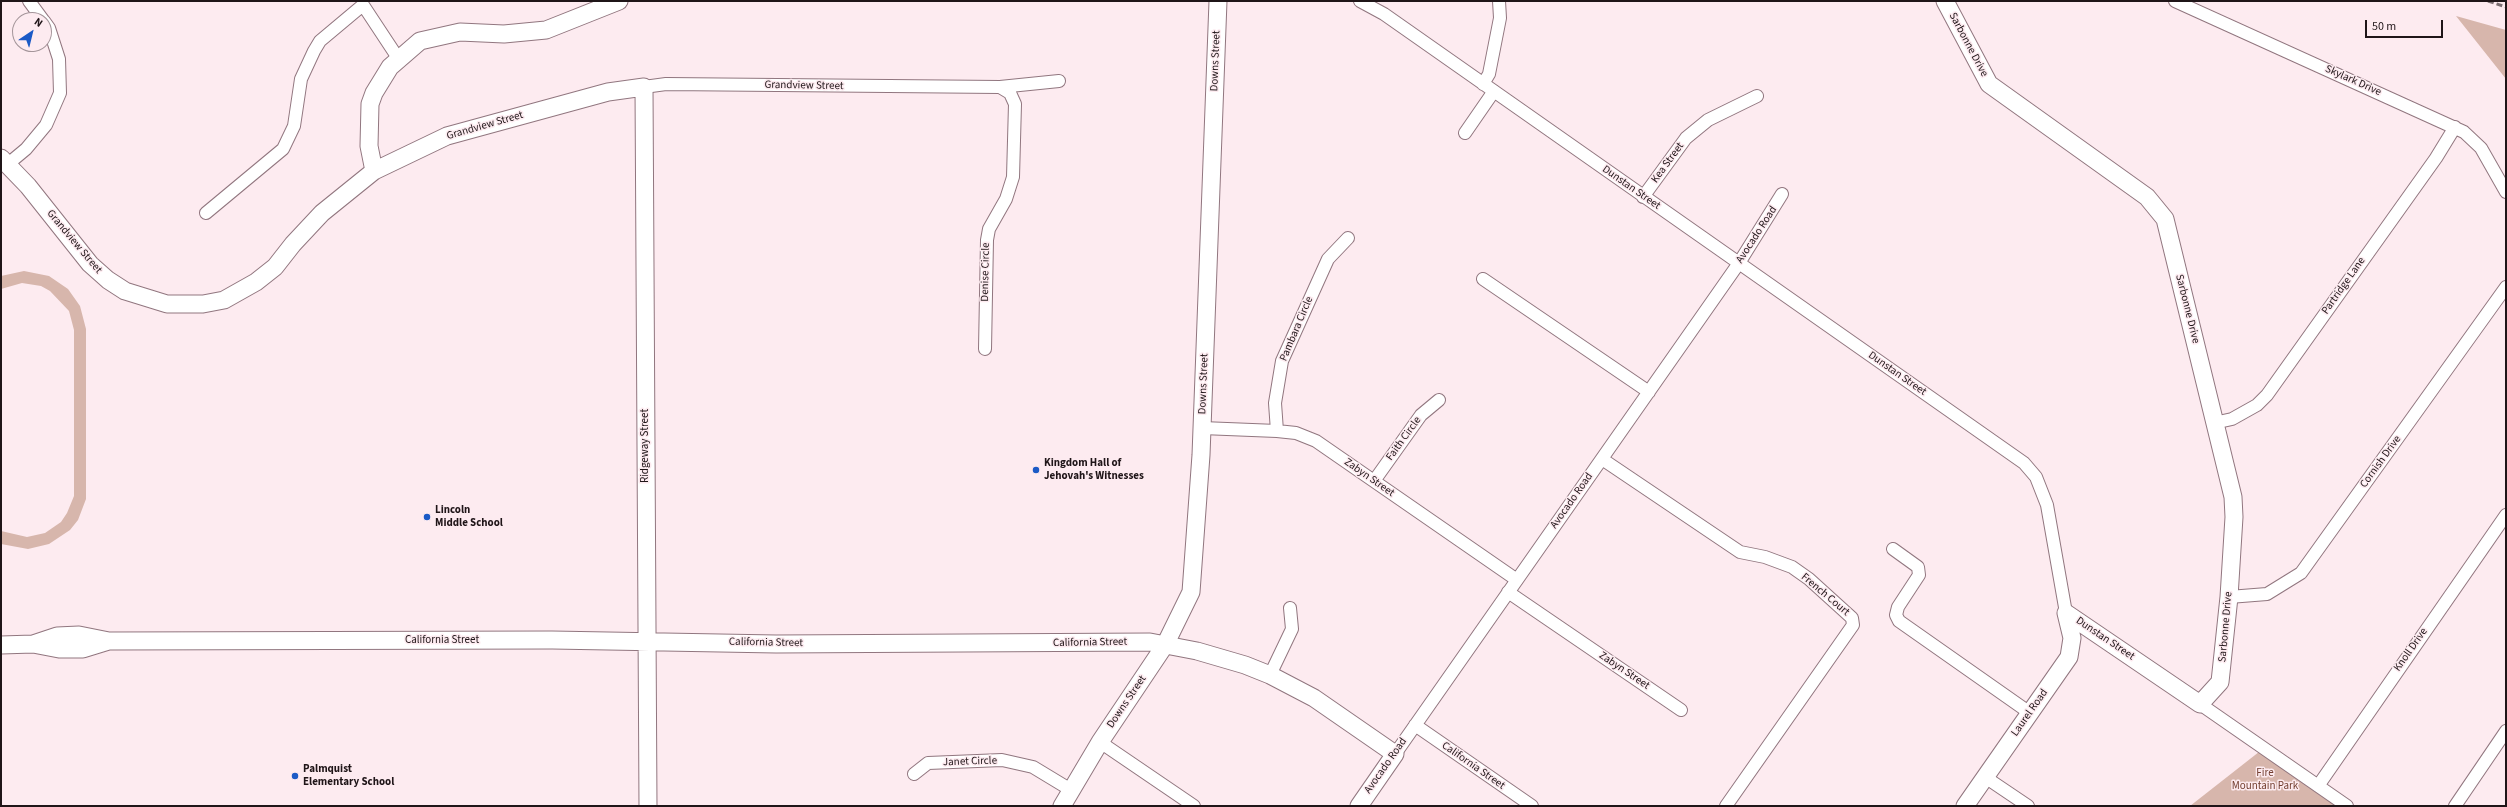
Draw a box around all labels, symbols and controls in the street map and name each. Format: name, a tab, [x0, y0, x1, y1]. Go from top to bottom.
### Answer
street label: Sarbonne Drive	[1946, 11, 1990, 79]
north arrow	[12, 12, 52, 52]
scale bar	[2367, 12, 2445, 38]
text: N	[31, 14, 46, 31]
text: 50 m	[2372, 18, 2396, 35]
street label: Downs Street	[1208, 30, 1224, 92]
street label: Skylark Drive	[2323, 63, 2383, 99]
street label: Grandview Street	[764, 79, 844, 93]
street label: Grandview Street	[445, 109, 525, 143]
street label: Kea Street	[1649, 140, 1687, 186]
street label: Dunstan Street	[1599, 163, 1663, 213]
street label: Avocado Road	[1734, 204, 1780, 266]
street label: Grandview Street	[44, 207, 104, 277]
street label: Denise Circle	[979, 242, 993, 302]
street label: Partridge Lane	[2319, 255, 2369, 317]
street label: Sarbonne Drive	[2172, 273, 2202, 345]
street label: Pambara Circle	[1277, 295, 1317, 363]
street label: Dunstan Street	[1865, 349, 1929, 399]
street label: Downs Street	[1196, 353, 1212, 415]
street label: Ridgeway Street	[639, 409, 653, 483]
street label: Faith Circle	[1384, 414, 1424, 464]
street label: Cornish Drive	[2358, 433, 2404, 491]
street label: Zabyn Street	[1341, 456, 1397, 500]
place label: Kingdom Hall of Jehovah's Witnesses	[1044, 457, 1144, 483]
marker: Kingdom Hall of Jehovah's Witnesses	[1031, 465, 1041, 475]
street label: Avocado Road	[1548, 470, 1596, 532]
place label: Lincoln Middle School	[435, 504, 503, 530]
marker: Lincoln Middle School	[422, 512, 432, 522]
street label: French Court	[1798, 571, 1852, 619]
street label: Sarbonne Drive	[2216, 591, 2236, 663]
street label: Dunstan Street	[2073, 615, 2137, 663]
street label: Knoll Drive	[2391, 626, 2431, 674]
street label: California Street	[405, 634, 479, 648]
street label: California Street	[729, 636, 803, 650]
street label: California Street	[1053, 636, 1127, 650]
street label: Zabyn Street	[1596, 649, 1652, 693]
street label: Downs Street	[1104, 673, 1150, 731]
street label: Laurel Road	[2009, 687, 2051, 739]
street label: Avocado Road	[1362, 735, 1410, 797]
street label: California Street	[1439, 739, 1507, 793]
street label: Janet Circle	[943, 754, 997, 770]
place label: Palmquist Elementary School	[303, 763, 394, 789]
park label: Fire Mountain Park	[2232, 767, 2298, 793]
marker: Palmquist Elementary School	[290, 771, 300, 781]

